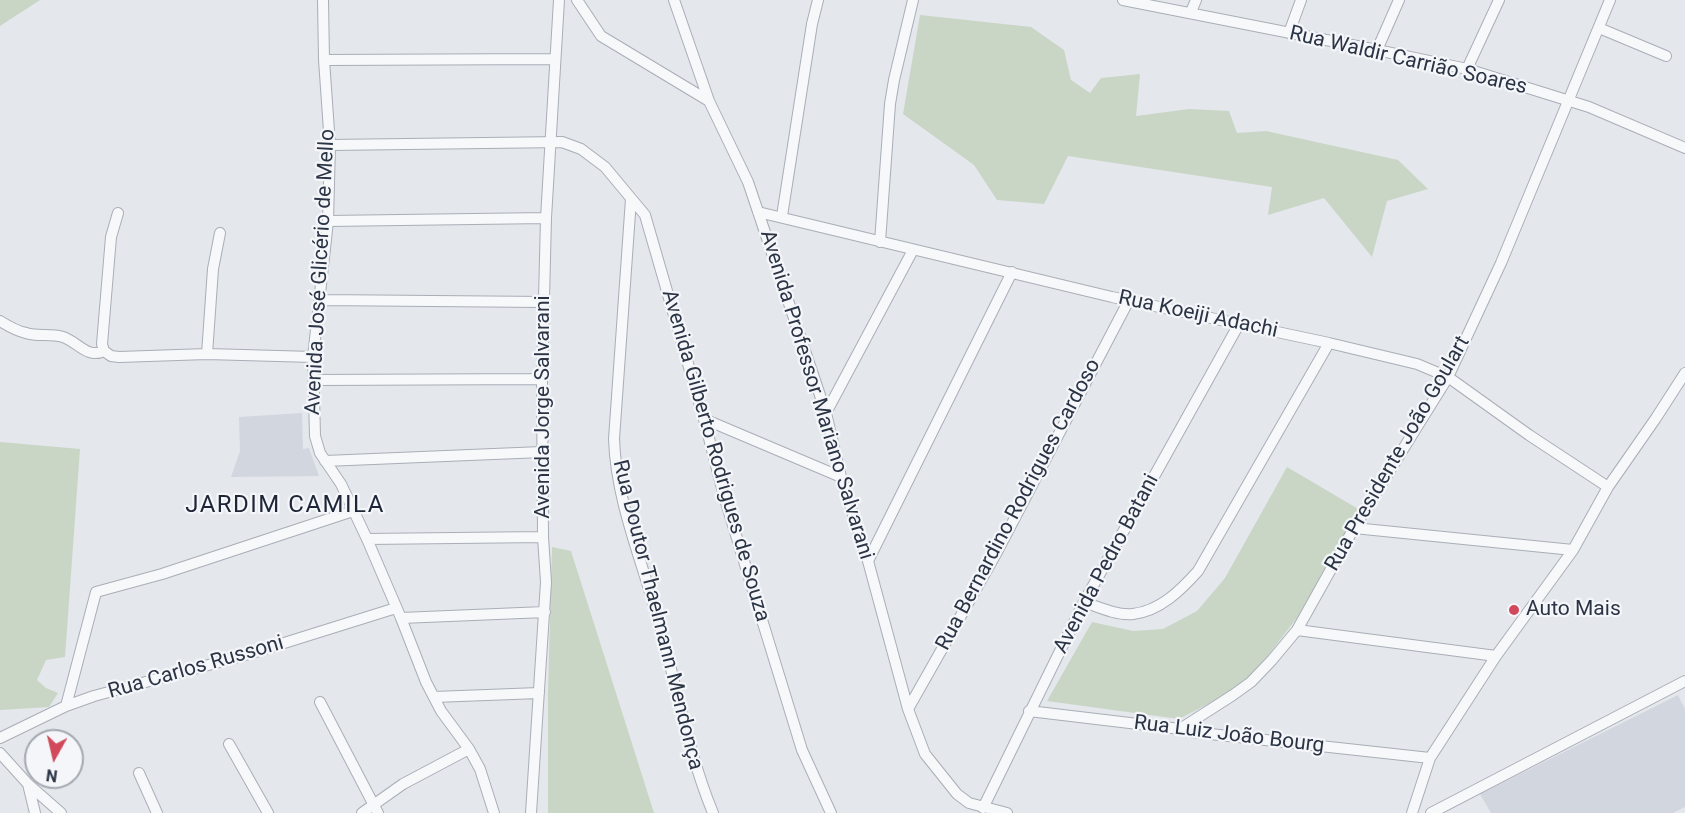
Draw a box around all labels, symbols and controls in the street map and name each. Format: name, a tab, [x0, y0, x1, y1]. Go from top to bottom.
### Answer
street label: Rua Waldir Carrião Soares	[1287, 21, 1529, 101]
street label: Avenida José Glicério de Mello	[301, 128, 341, 416]
street label: Avenida Professor Mariano Salvarani	[754, 227, 878, 563]
street label: Rua Koeiji Adachi	[1116, 286, 1280, 344]
street label: Avenida Gilberto Rodrigues de Souza	[655, 287, 775, 625]
street label: Avenida Jorge Salvarani	[531, 295, 557, 519]
street label: Rua Presidente João Goulart	[1320, 332, 1476, 576]
street label: Rua Bernardino Rodrigues Cardoso	[931, 355, 1107, 655]
street label: Rua Doutor Thaelmann Mendonça	[606, 458, 708, 772]
street label: Avenida Pedro Batani	[1049, 470, 1165, 658]
district label: JARDIM CAMILA	[185, 492, 385, 520]
place label: Auto Mais	[1526, 597, 1621, 623]
marker: Auto Mais	[1507, 603, 1521, 617]
street label: Rua Carlos Russoni	[105, 631, 287, 705]
street label: Rua Luiz João Bourg	[1132, 711, 1326, 759]
north arrow	[24, 729, 84, 789]
text: N	[45, 765, 59, 786]

